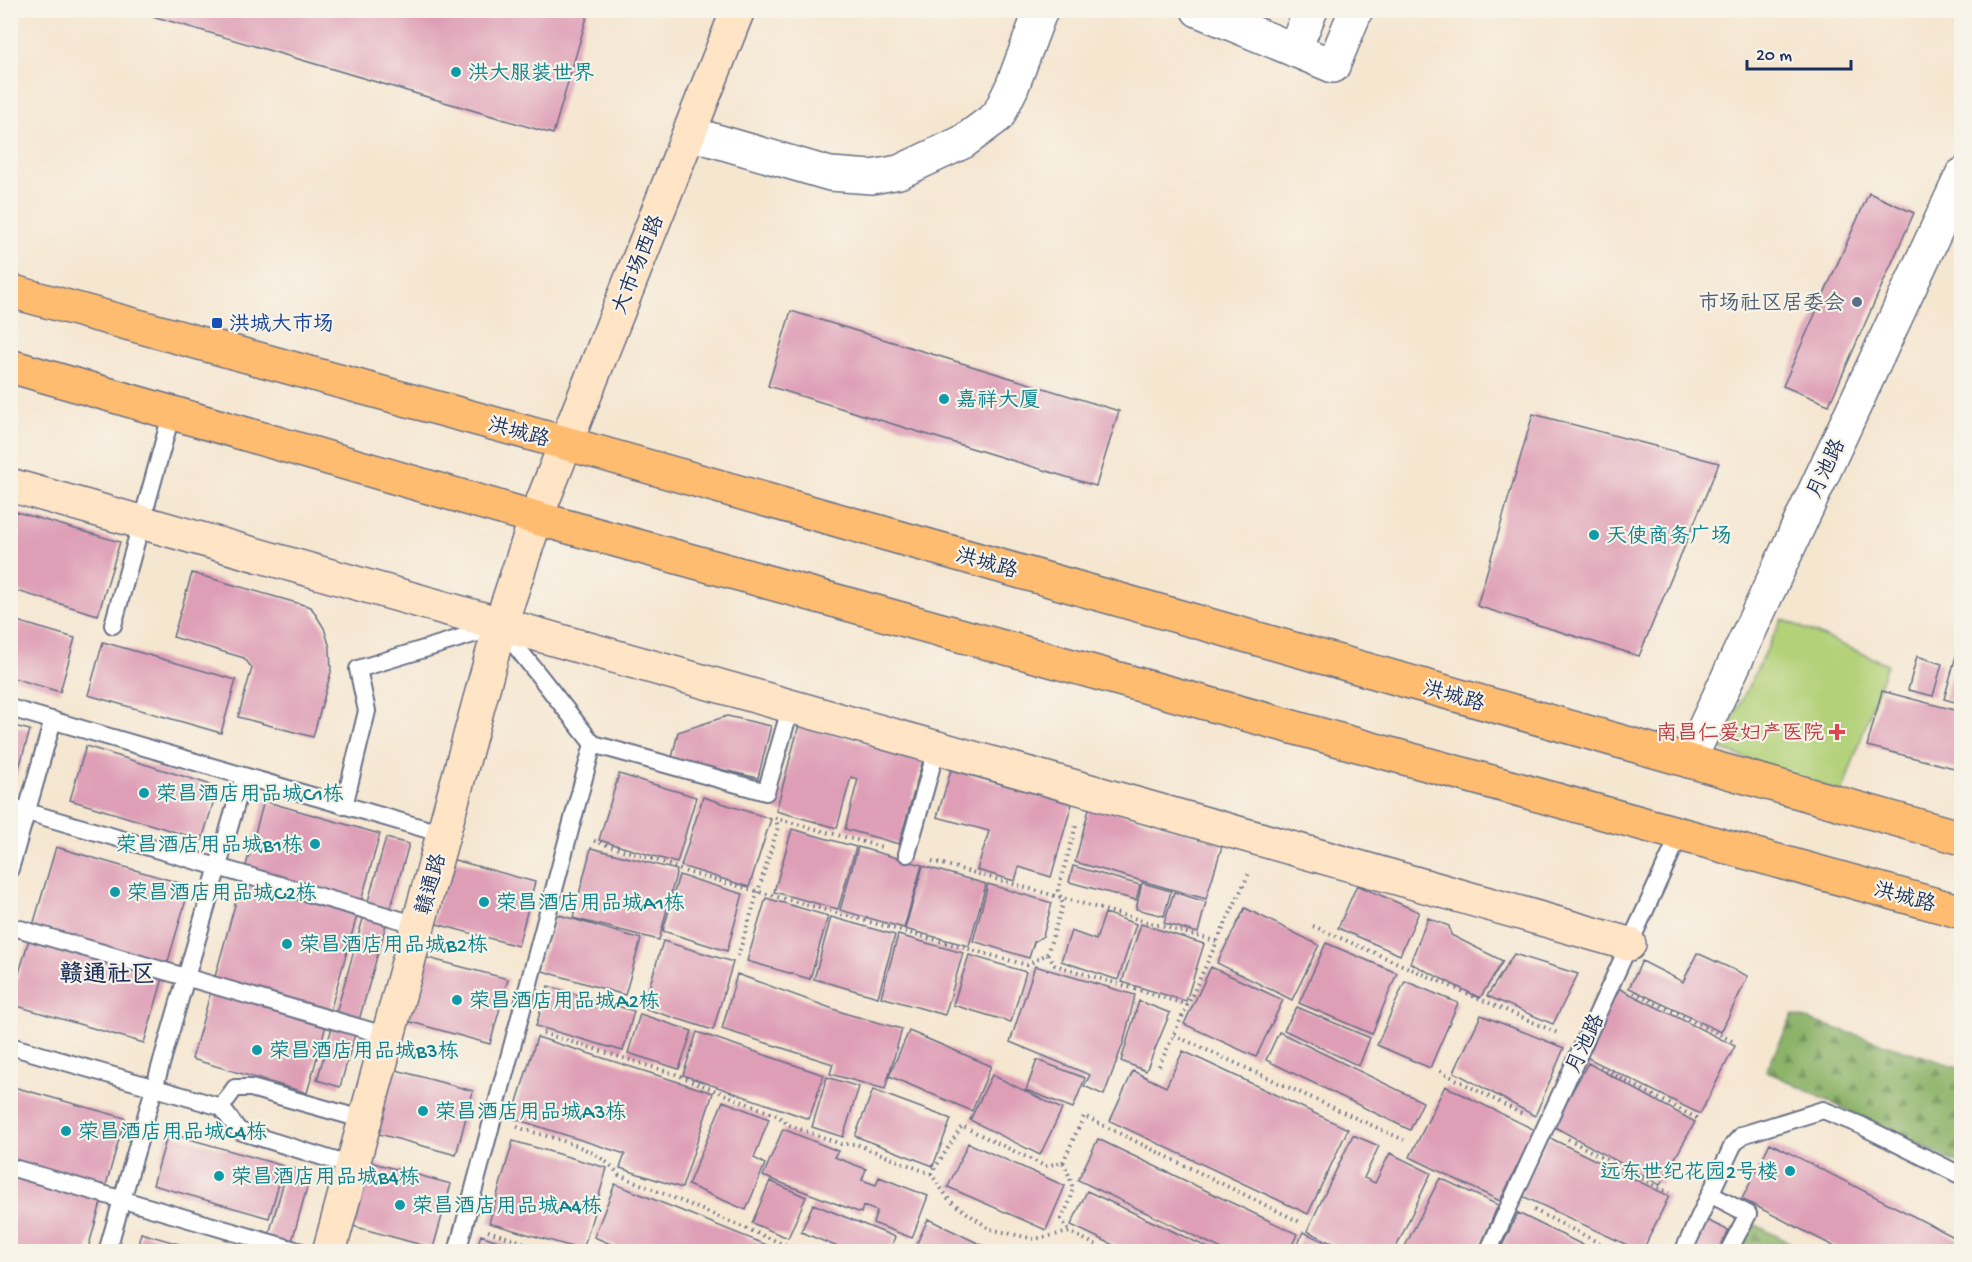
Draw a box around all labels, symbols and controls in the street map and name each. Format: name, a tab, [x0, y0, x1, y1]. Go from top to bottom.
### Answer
scale bar	[1747, 33, 1850, 71]
text: 20 m	[1756, 46, 1792, 67]
place label: 洪大服装世界	[468, 62, 594, 88]
marker: 洪大服装世界	[449, 65, 463, 79]
street label: 大市场西路	[607, 211, 672, 319]
place label: 市场社区居委会	[1698, 291, 1845, 318]
marker: 市场社区居委会	[1850, 295, 1864, 309]
place label: 洪城大市场	[229, 312, 334, 339]
marker: 洪城大市场	[210, 316, 224, 330]
place label: 嘉祥大厦	[956, 388, 1040, 415]
marker: 嘉祥大厦	[937, 392, 951, 406]
street label: 洪城路	[484, 412, 552, 455]
street label: 月池路	[1802, 435, 1853, 503]
place label: 天使商务广场	[1606, 524, 1732, 551]
marker: 天使商务广场	[1587, 528, 1601, 542]
street label: 洪城路	[952, 543, 1020, 586]
street label: 洪城路	[1419, 676, 1487, 719]
place label: 南昌仁爱妇产医院	[1656, 721, 1824, 748]
marker: 南昌仁爱妇产医院	[1828, 723, 1846, 741]
place label: 荣昌酒店用品城C1栋	[156, 782, 344, 809]
marker: 荣昌酒店用品城C1栋	[137, 786, 151, 800]
place label: 荣昌酒店用品城B1栋	[116, 833, 303, 860]
marker: 荣昌酒店用品城B1栋	[308, 837, 322, 851]
street label: 赣通路	[411, 851, 454, 919]
street label: 洪城路	[1870, 877, 1938, 920]
place label: 荣昌酒店用品城C2栋	[127, 881, 317, 908]
marker: 荣昌酒店用品城C2栋	[108, 885, 122, 899]
place label: 荣昌酒店用品城A1栋	[496, 891, 685, 918]
marker: 荣昌酒店用品城A1栋	[477, 895, 491, 909]
place label: 荣昌酒店用品城B2栋	[299, 933, 488, 960]
marker: 荣昌酒店用品城B2栋	[280, 937, 294, 951]
district label: 赣通社区	[59, 961, 155, 991]
place label: 荣昌酒店用品城A2栋	[469, 989, 660, 1016]
marker: 荣昌酒店用品城A2栋	[450, 993, 464, 1007]
street label: 月池路	[1561, 1010, 1612, 1078]
place label: 荣昌酒店用品城B3栋	[269, 1039, 459, 1066]
marker: 荣昌酒店用品城B3栋	[250, 1043, 264, 1057]
place label: 荣昌酒店用品城A3栋	[435, 1100, 626, 1127]
marker: 荣昌酒店用品城A3栋	[416, 1104, 430, 1118]
place label: 荣昌酒店用品城C4栋	[78, 1120, 267, 1147]
marker: 荣昌酒店用品城C4栋	[59, 1124, 73, 1138]
place label: 远东世纪花园2号楼	[1600, 1160, 1778, 1187]
marker: 远东世纪花园2号楼	[1783, 1164, 1797, 1178]
place label: 荣昌酒店用品城B4栋	[231, 1165, 420, 1192]
marker: 荣昌酒店用品城B4栋	[212, 1169, 226, 1183]
place label: 荣昌酒店用品城A4栋	[412, 1194, 602, 1221]
marker: 荣昌酒店用品城A4栋	[393, 1198, 407, 1212]

